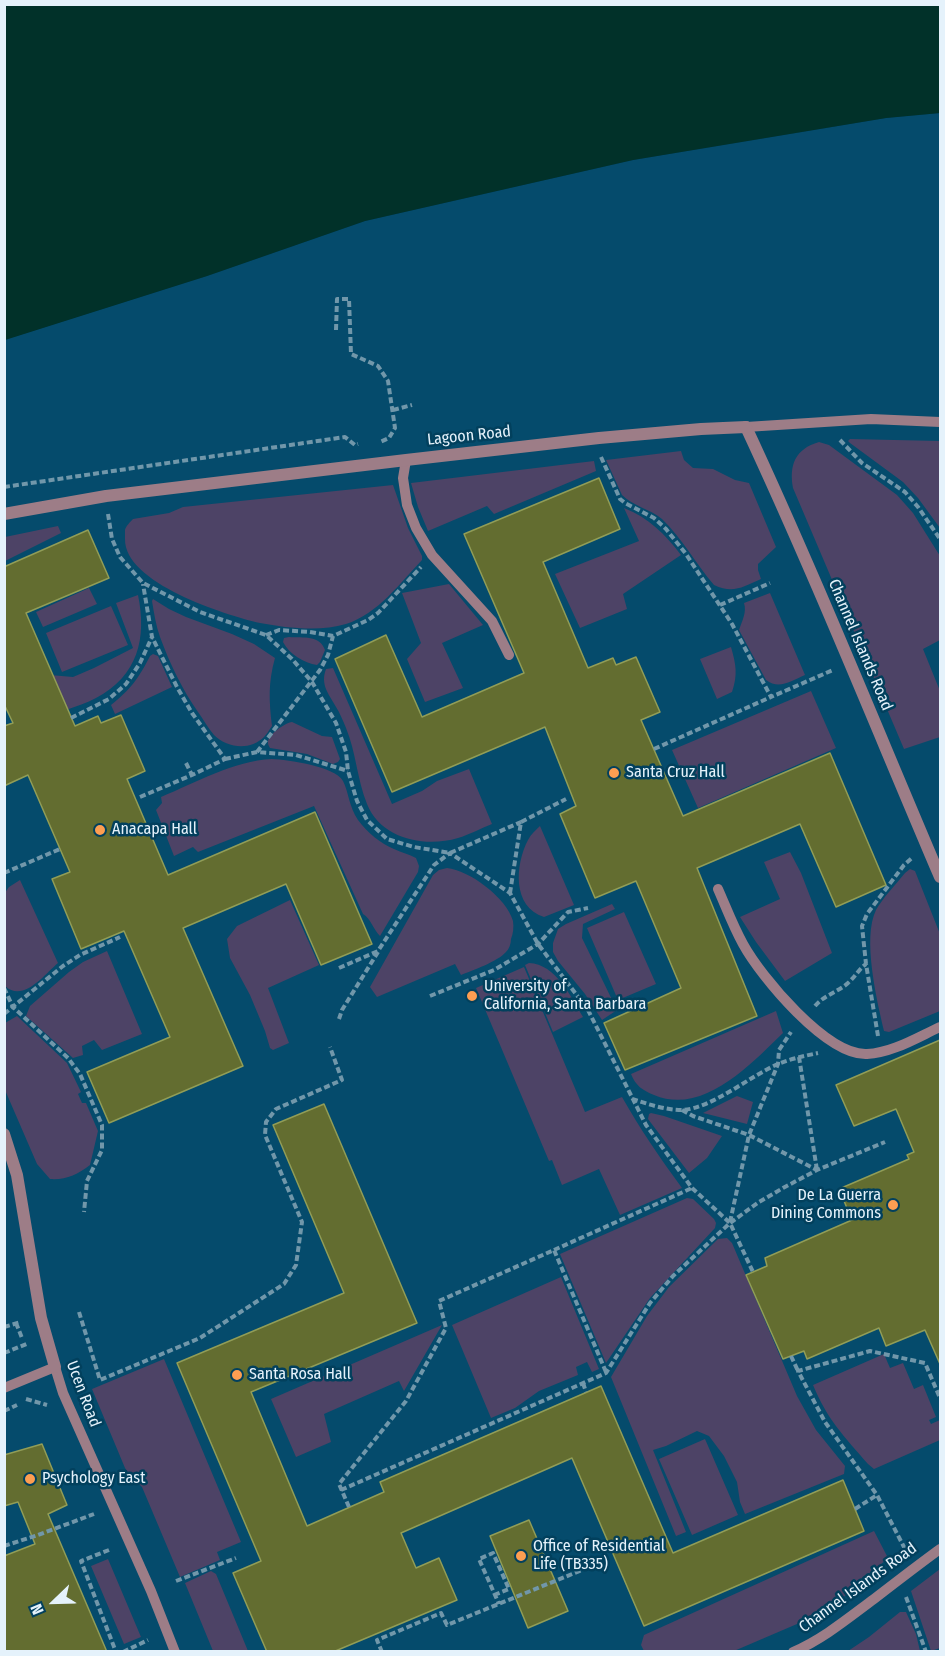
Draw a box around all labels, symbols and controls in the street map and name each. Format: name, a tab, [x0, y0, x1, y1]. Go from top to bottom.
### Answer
street label: Lagoon Road	[426, 422, 512, 450]
street label: Channel Islands Road	[824, 576, 896, 714]
place label: Santa Cruz Hall	[626, 763, 725, 783]
marker: Santa Cruz Hall	[607, 766, 621, 780]
place label: Anacapa Hall	[112, 820, 197, 840]
marker: Anacapa Hall	[93, 823, 107, 837]
place label: University of California, Santa Barbara	[484, 977, 646, 1015]
marker: University of California, Santa Barbara	[465, 989, 479, 1003]
place label: De La Guerra Dining Commons	[771, 1186, 881, 1224]
marker: De La Guerra Dining Commons	[886, 1198, 900, 1212]
street label: Ucen Road	[62, 1358, 104, 1430]
place label: Santa Rosa Hall	[249, 1365, 351, 1385]
marker: Santa Rosa Hall	[230, 1368, 244, 1382]
place label: Psychology East	[42, 1469, 145, 1489]
marker: Psychology East	[23, 1472, 37, 1486]
place label: Office of Residential Life (TB335)	[533, 1537, 665, 1575]
street label: Channel Islands Road	[795, 1539, 921, 1637]
marker: Office of Residential Life (TB335)	[514, 1549, 528, 1563]
north arrow	[24, 1572, 84, 1632]
text: N	[26, 1601, 48, 1617]

